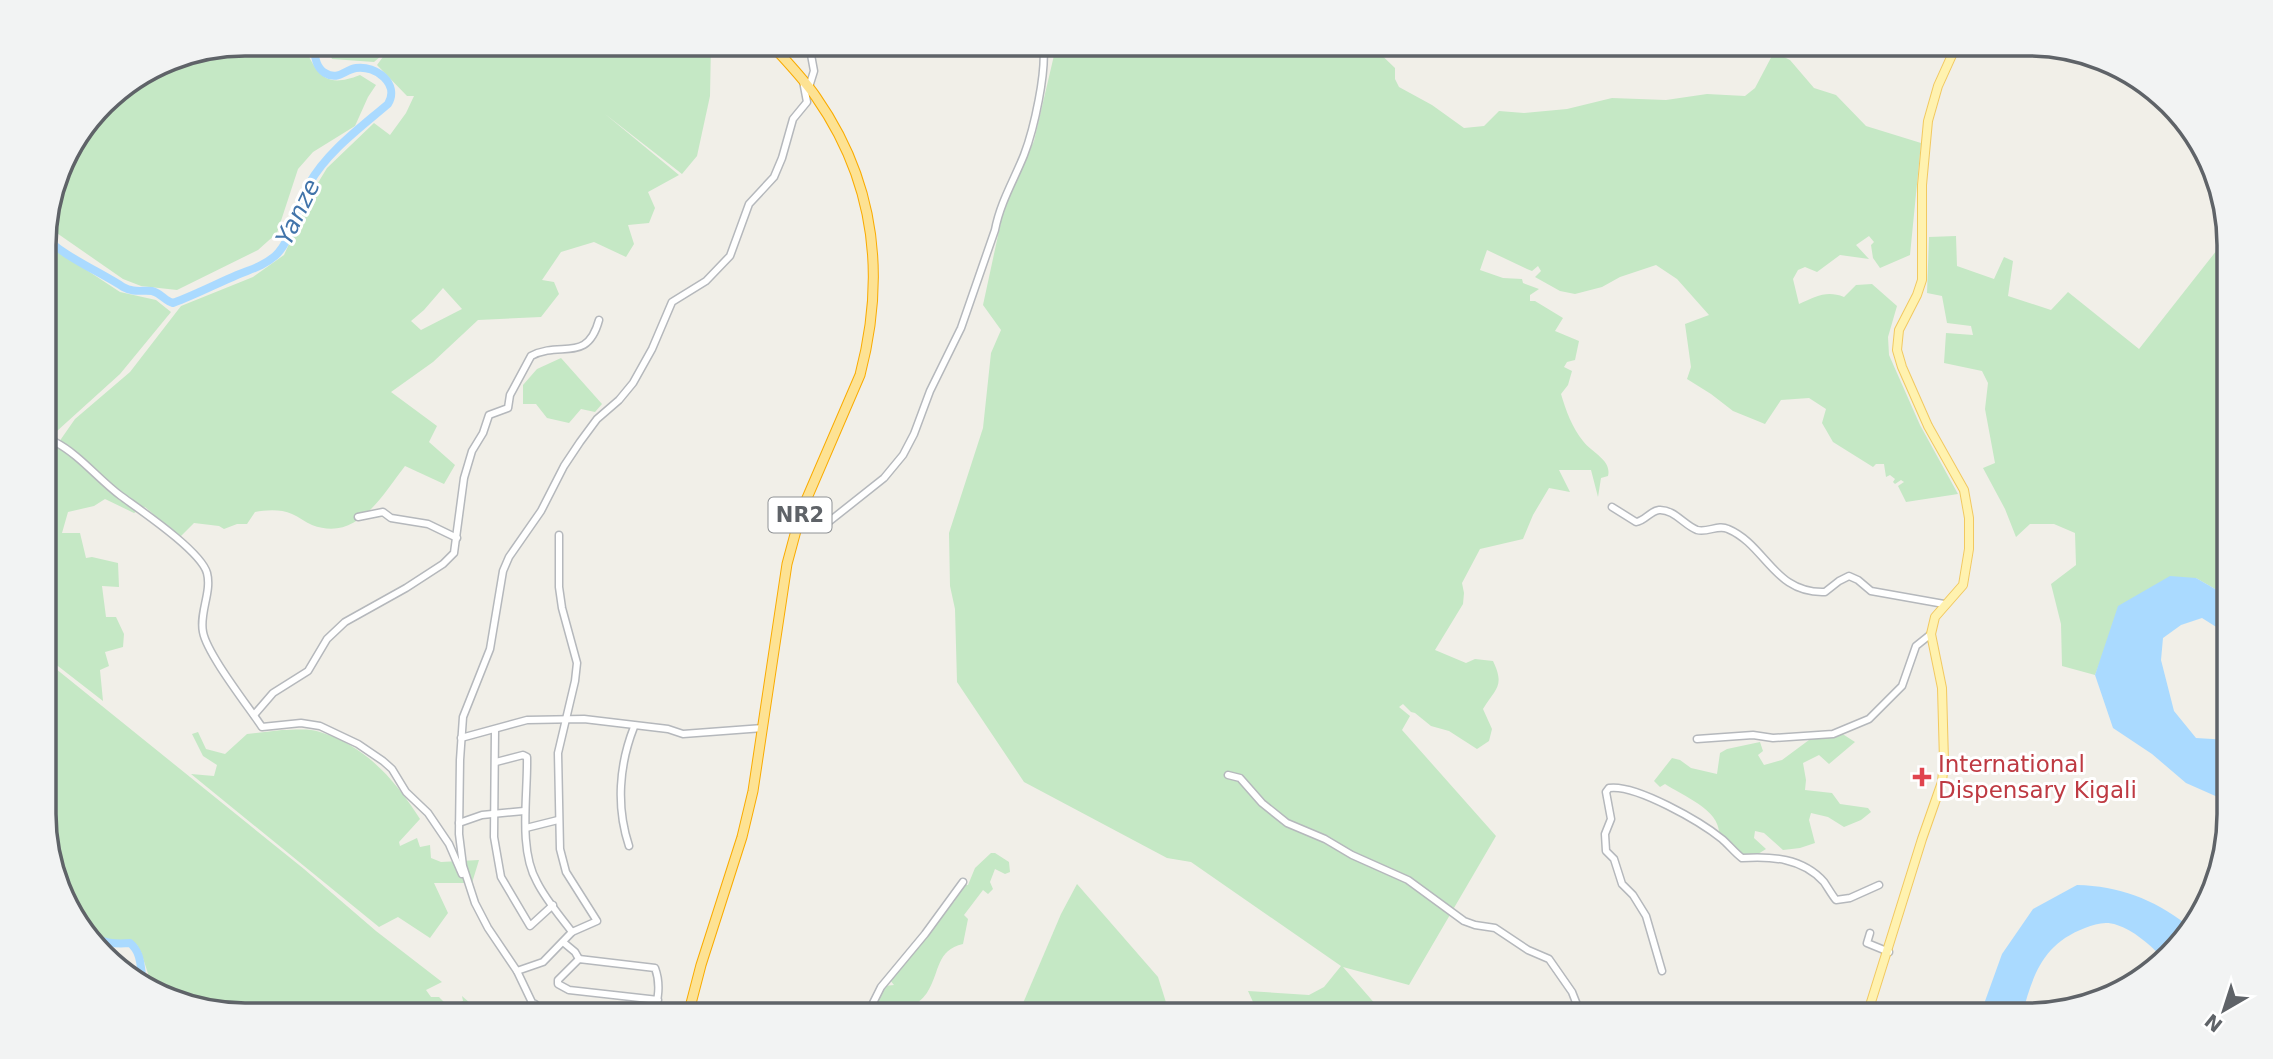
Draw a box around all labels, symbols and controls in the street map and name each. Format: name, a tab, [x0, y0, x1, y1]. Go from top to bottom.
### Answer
water label: Yanze	[270, 175, 326, 249]
road number: NR2	[768, 498, 832, 532]
place label: International Dispensary Kigali	[1938, 751, 2137, 803]
marker: International Dispensary Kigali	[1912, 767, 1932, 787]
north arrow	[2189, 975, 2259, 1045]
text: N	[2200, 1010, 2226, 1037]

